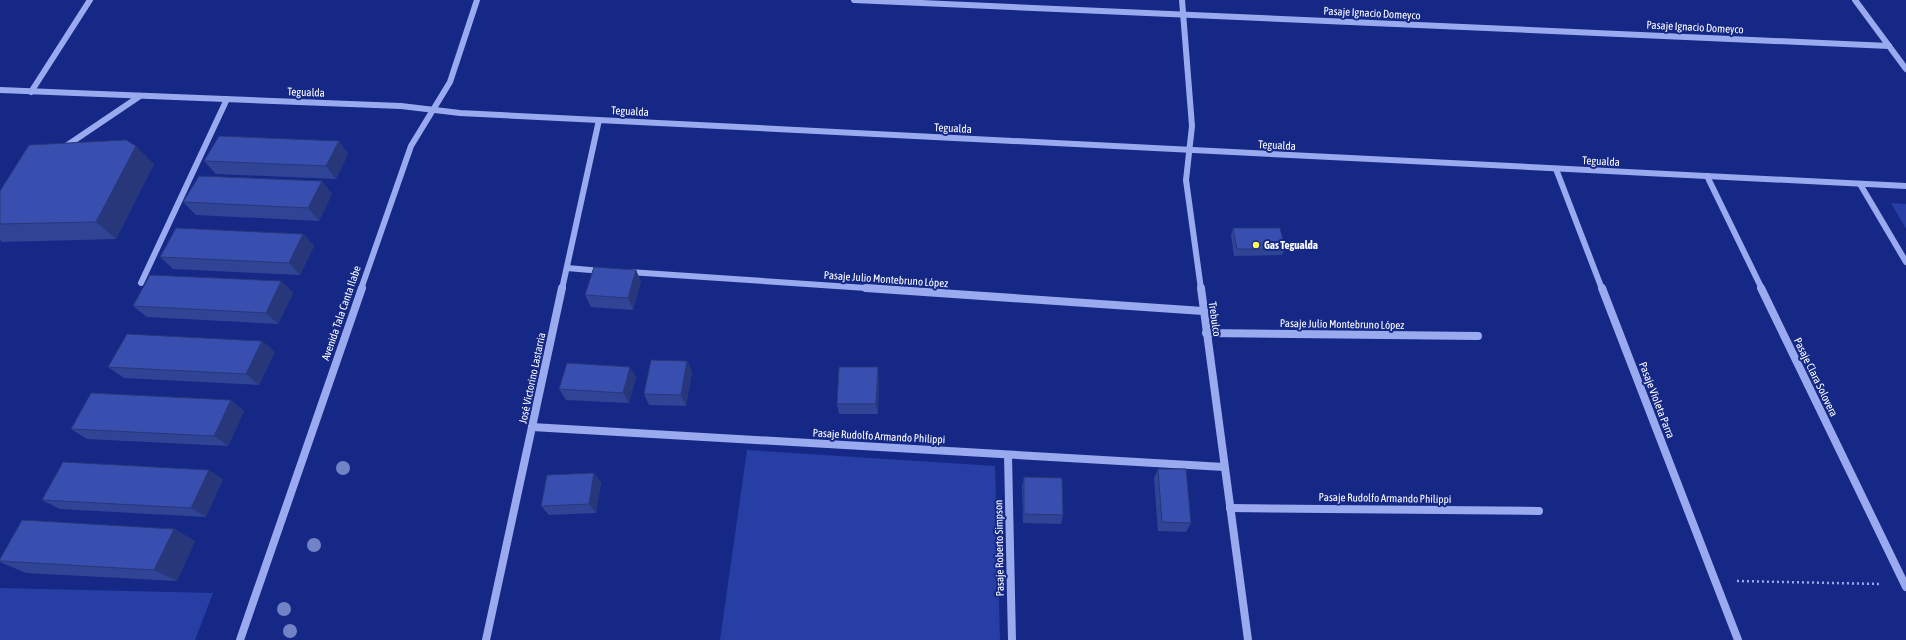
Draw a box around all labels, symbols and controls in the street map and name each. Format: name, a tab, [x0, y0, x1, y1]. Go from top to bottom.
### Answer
street label: Pasaje Ignacio Domeyco	[1323, 4, 1421, 22]
street label: Pasaje Ignacio Domeyco	[1646, 18, 1744, 36]
street label: Tegualda	[287, 85, 325, 99]
street label: Tegualda	[611, 104, 649, 118]
street label: Tegualda	[934, 121, 972, 135]
street label: Tegualda	[1258, 138, 1296, 152]
street label: Tegualda	[1582, 154, 1620, 168]
place label: Gas Tegualda	[1264, 239, 1318, 251]
marker: Gas Tegualda	[1251, 240, 1261, 250]
street label: Avenida Tala Canta Ilabe	[319, 264, 363, 362]
street label: Pasaje Julio Montebruno López	[823, 269, 949, 289]
street label: Trebulco	[1207, 301, 1223, 337]
street label: Pasaje Julio Montebruno López	[1280, 317, 1404, 331]
street label: José Victorino Lastarria	[516, 331, 548, 425]
street label: Pasaje Clara Solovera	[1792, 336, 1840, 418]
street label: Pasaje Violeta Parra	[1637, 360, 1677, 440]
street label: Pasaje Rudolfo Armando Philippi	[812, 427, 946, 445]
street label: Pasaje Rudolfo Armando Philippi	[1319, 491, 1451, 505]
street label: Pasaje Roberto Simpson	[992, 500, 1006, 596]

